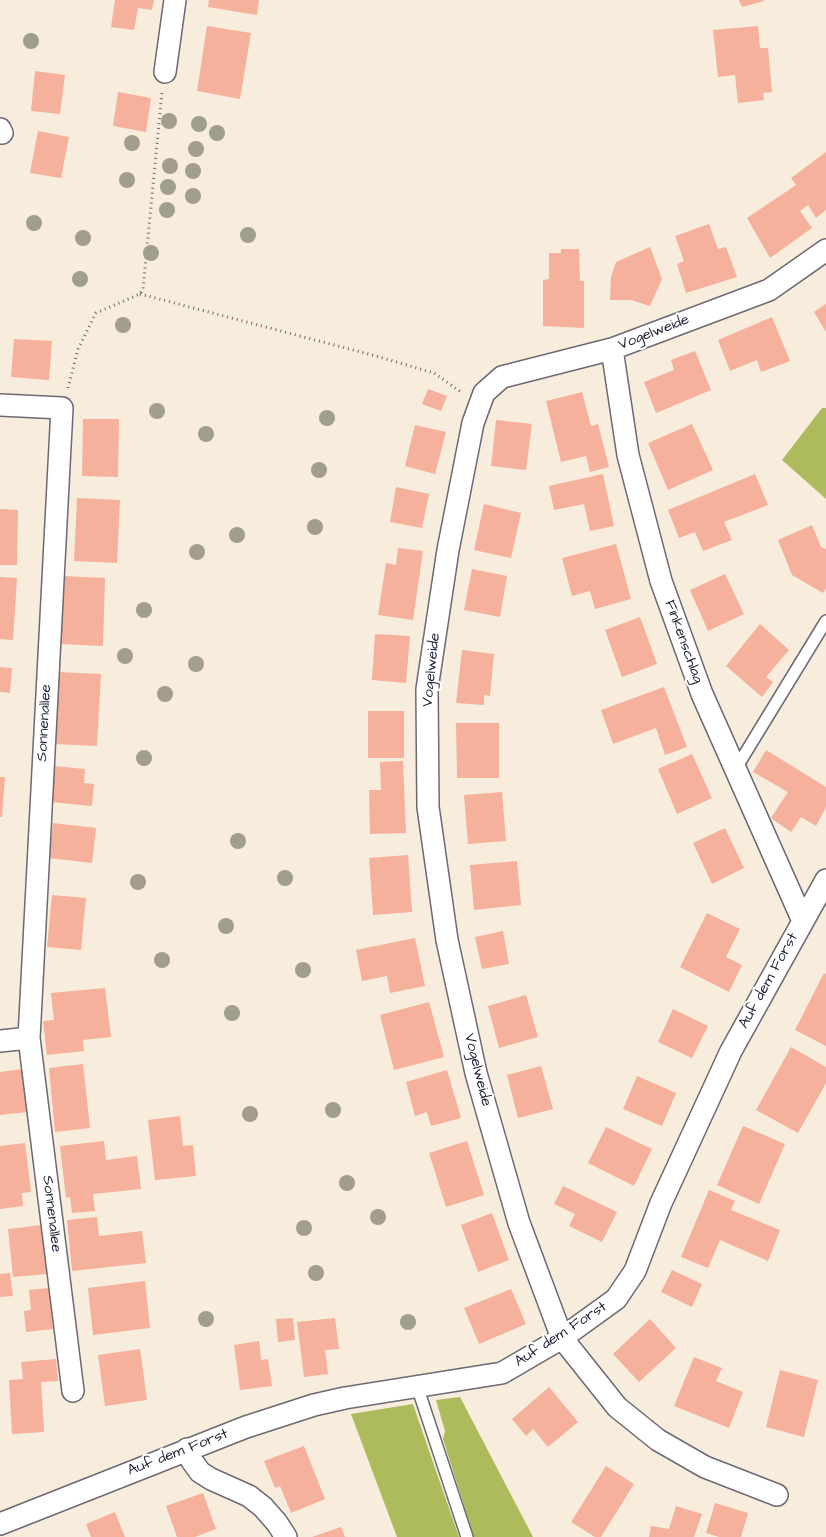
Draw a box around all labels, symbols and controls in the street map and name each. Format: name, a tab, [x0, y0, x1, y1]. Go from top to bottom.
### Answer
street label: Vogelweide	[616, 311, 692, 355]
street label: Finkenschlag	[660, 598, 706, 686]
street label: Vogelweide	[419, 632, 445, 708]
street label: Sonnenallee	[34, 684, 56, 762]
street label: Auf dem Forst	[735, 930, 803, 1032]
street label: Vogelweide	[459, 1032, 495, 1108]
street label: Sonnenallee	[37, 1175, 65, 1253]
street label: Auf dem Forst	[512, 1298, 610, 1372]
street label: Auf dem Forst	[125, 1426, 231, 1480]

